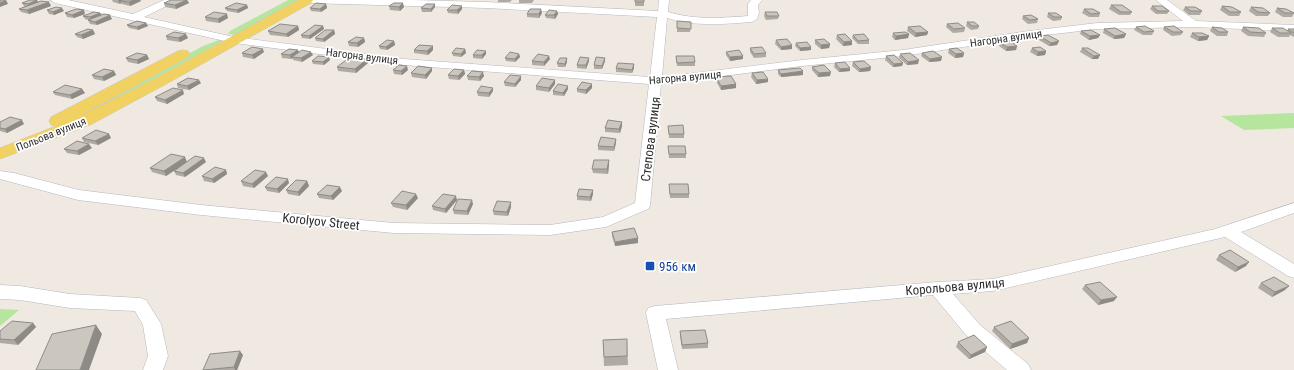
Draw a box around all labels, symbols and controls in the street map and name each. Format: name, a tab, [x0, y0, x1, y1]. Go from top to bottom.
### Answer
street label: Нагорна вулиця	[969, 27, 1043, 50]
street label: Нагорна вулиця	[325, 46, 399, 67]
street label: Нагорна вулиця	[648, 68, 722, 87]
street label: Степова вулиця	[638, 96, 663, 182]
street label: Польова вулиця	[14, 115, 88, 154]
street label: Korolyov Street	[282, 210, 360, 233]
place label: 956 км	[659, 259, 696, 274]
marker: 956 км	[644, 260, 656, 272]
street label: Корольова вулиця	[905, 275, 1005, 298]

